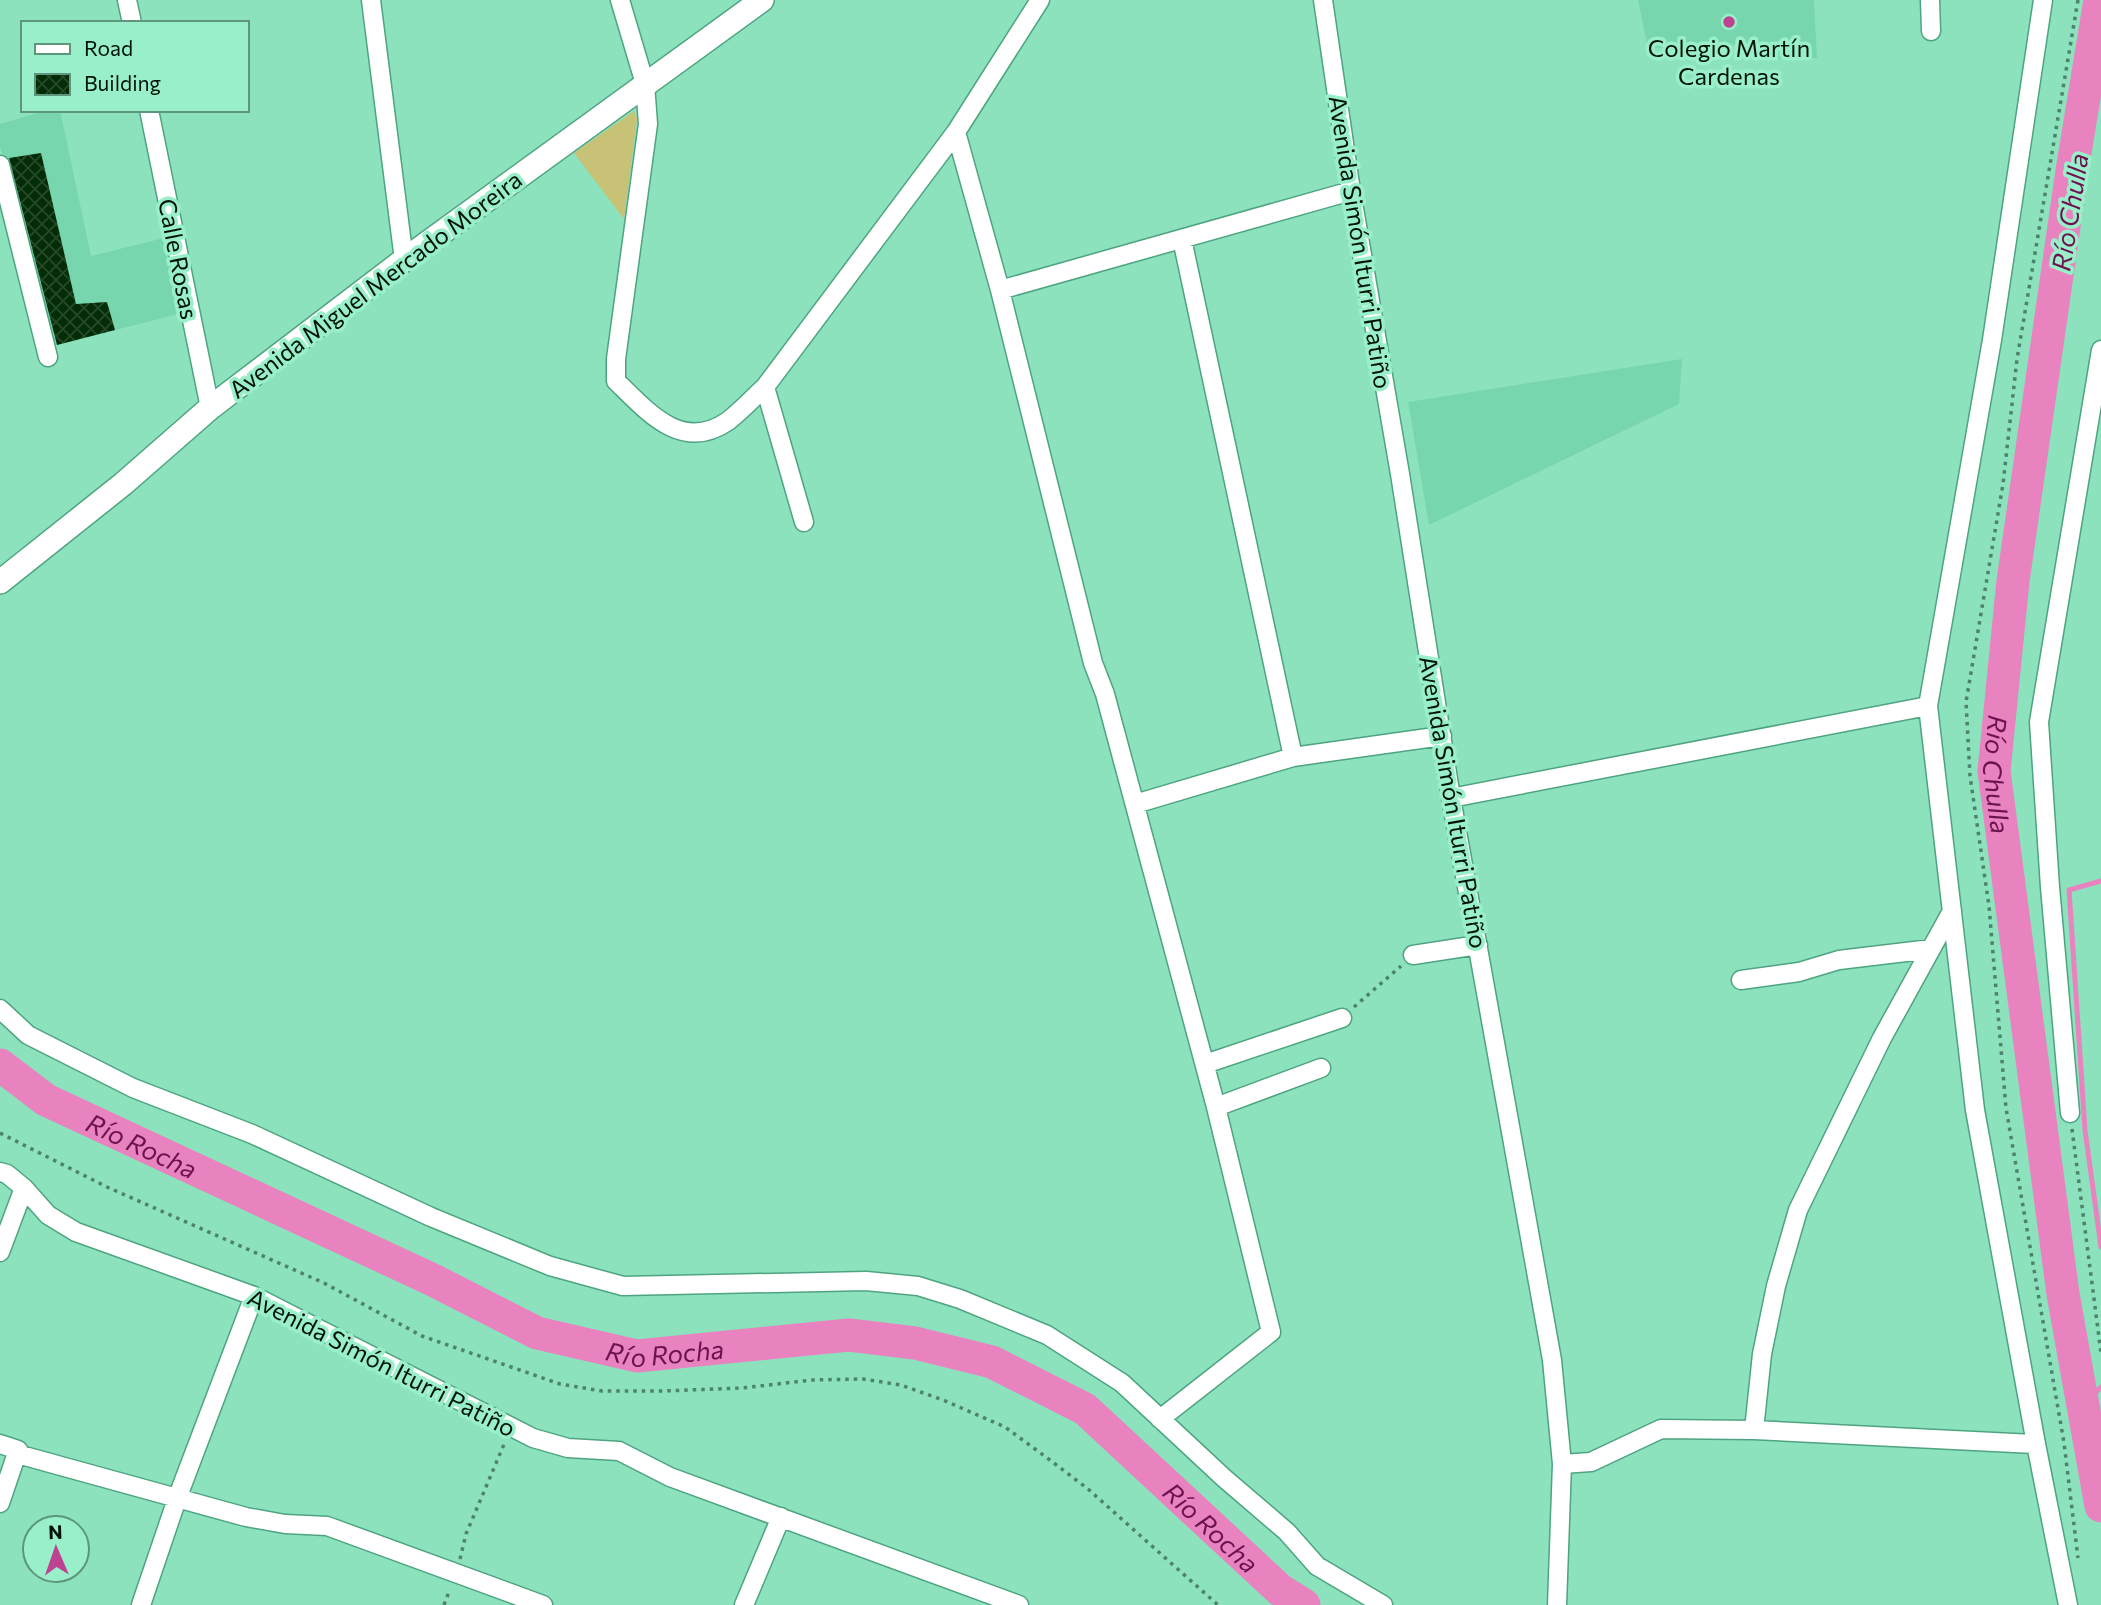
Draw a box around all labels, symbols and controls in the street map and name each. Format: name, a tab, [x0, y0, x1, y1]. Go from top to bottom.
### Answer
marker: Colegio Martín Cardenas	[1721, 14, 1737, 30]
legend	[21, 21, 248, 112]
place label: Colegio Martín Cardenas	[1648, 33, 1810, 90]
text: Road	[84, 35, 133, 60]
text: Building	[84, 70, 161, 95]
street label: Avenida Simón Iturri Patiño	[1323, 93, 1399, 391]
water label: Río Chulla	[2044, 151, 2094, 273]
street label: Avenida Miguel Mercado Moreira	[223, 164, 527, 404]
street label: Calle Rosas	[153, 196, 205, 322]
street label: Avenida Simón Iturri Patiño	[1414, 653, 1494, 951]
water label: Río Chulla	[1978, 714, 2018, 835]
water label: Río Rocha	[82, 1106, 202, 1184]
street label: Avenida Simón Iturri Patiño	[243, 1282, 521, 1442]
water label: Río Rocha	[603, 1332, 725, 1372]
water label: Río Rocha	[1158, 1475, 1266, 1578]
north arrow	[21, 1514, 91, 1584]
text: N	[48, 1520, 63, 1543]

